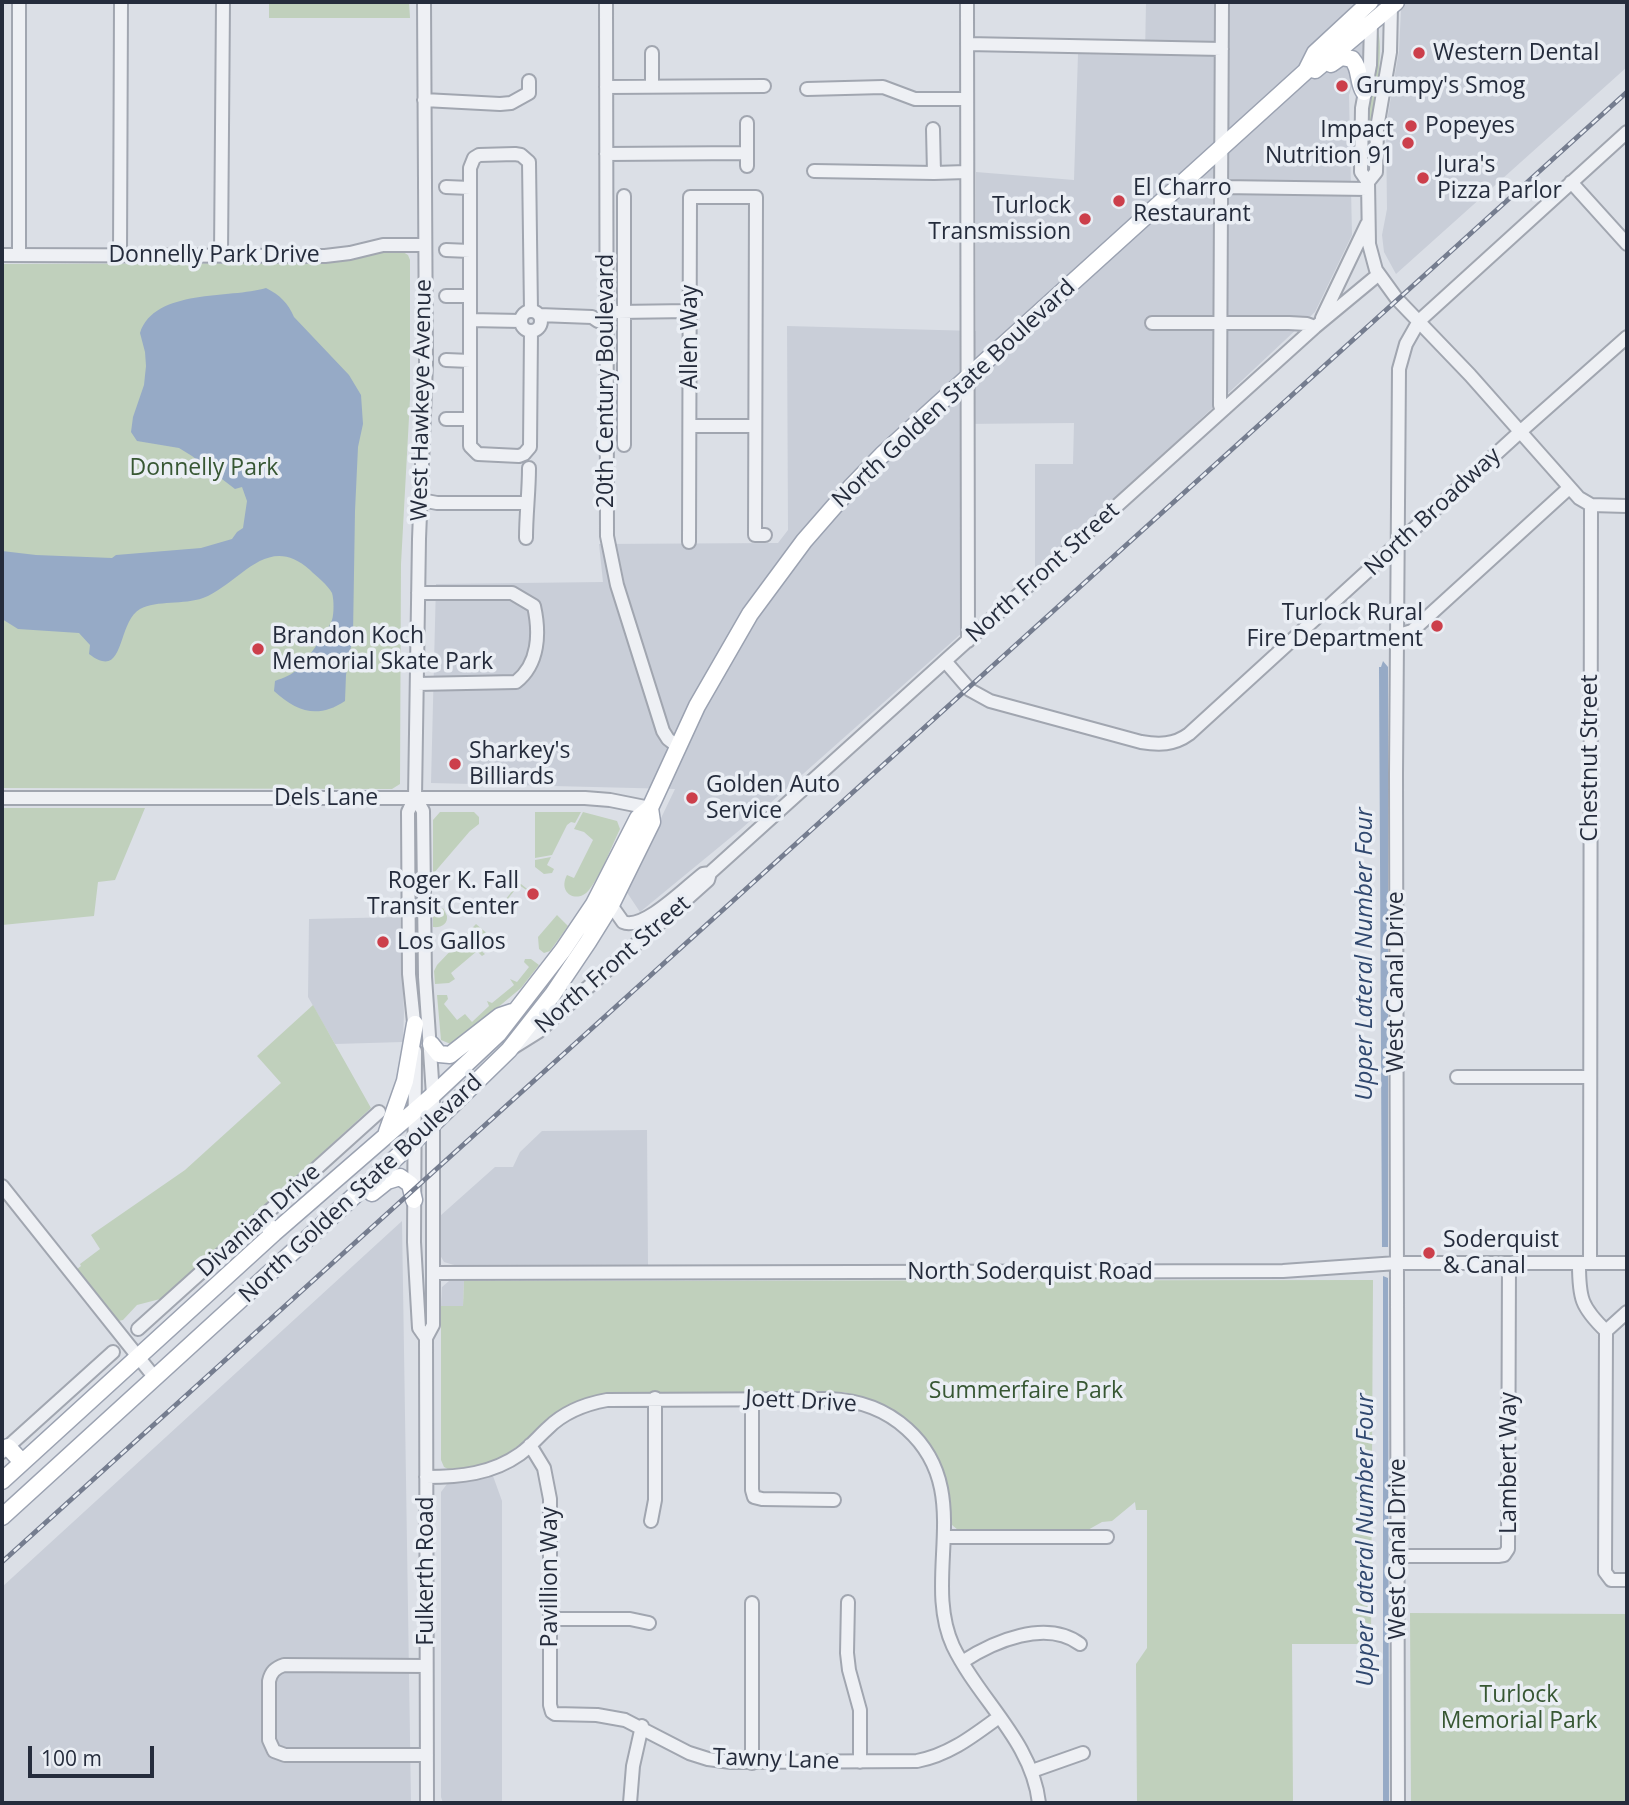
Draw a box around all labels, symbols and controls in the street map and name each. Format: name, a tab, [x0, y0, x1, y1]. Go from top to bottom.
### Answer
place label: Western Dental	[1433, 39, 1599, 67]
marker: Western Dental	[1411, 45, 1427, 61]
place label: Grumpy's Smog	[1356, 72, 1525, 100]
marker: Grumpy's Smog	[1334, 78, 1350, 94]
place label: Popeyes	[1425, 112, 1515, 140]
place label: Impact Nutrition 91	[1265, 116, 1394, 170]
marker: Popeyes	[1403, 118, 1419, 134]
marker: Impact Nutrition 91	[1400, 135, 1416, 151]
place label: Jura's Pizza Parlor	[1437, 151, 1562, 205]
marker: Jura's Pizza Parlor	[1415, 170, 1431, 186]
place label: El Charro Restaurant	[1133, 174, 1251, 228]
place label: Turlock Transmission	[928, 192, 1071, 246]
marker: El Charro Restaurant	[1111, 193, 1127, 209]
marker: Turlock Transmission	[1077, 211, 1093, 227]
street label: Donnelly Park Drive	[108, 241, 320, 269]
street label: 20th Century Boulevard	[592, 254, 620, 508]
street label: North Golden State Boulevard	[827, 274, 1081, 514]
street label: West Hawkeye Avenue	[406, 279, 438, 521]
street label: Allen Way	[676, 285, 704, 389]
street label: North Broadway	[1359, 442, 1507, 582]
park label: Donnelly Park	[130, 454, 278, 482]
street label: North Front Street	[961, 497, 1125, 649]
place label: Turlock Rural Fire Department	[1246, 599, 1423, 653]
marker: Turlock Rural Fire Department	[1429, 618, 1445, 634]
place label: Brandon Koch Memorial Skate Park	[272, 622, 493, 676]
marker: Brandon Koch Memorial Skate Park	[250, 641, 266, 657]
street label: Chestnut Street	[1576, 674, 1604, 842]
place label: Sharkey's Billiards	[469, 737, 570, 791]
marker: Sharkey's Billiards	[447, 756, 463, 772]
place label: Golden Auto Service	[706, 771, 840, 825]
street label: Dels Lane	[274, 784, 378, 812]
marker: Golden Auto Service	[684, 790, 700, 806]
water label: Upper Lateral Number Four	[1351, 807, 1379, 1101]
place label: Roger K. Fall Transit Center	[367, 867, 519, 921]
marker: Roger K. Fall Transit Center	[525, 886, 541, 902]
street label: North Front Street	[530, 890, 696, 1040]
street label: West Canal Drive	[1382, 891, 1410, 1073]
place label: Los Gallos	[397, 928, 506, 956]
marker: Los Gallos	[375, 934, 391, 950]
street label: North Golden State Boulevard	[234, 1069, 488, 1309]
street label: Divanian Drive	[192, 1159, 326, 1283]
place label: Soderquist & Canal	[1443, 1226, 1559, 1280]
marker: Soderquist & Canal	[1421, 1245, 1437, 1261]
street label: North Soderquist Road	[907, 1258, 1153, 1286]
park label: Summerfaire Park	[929, 1377, 1123, 1405]
street label: Joett Drive	[745, 1385, 857, 1419]
street label: Lambert Way	[1495, 1392, 1523, 1534]
water label: Upper Lateral Number Four	[1352, 1393, 1380, 1687]
street label: West Canal Drive	[1384, 1458, 1412, 1640]
street label: Fulkerth Road	[412, 1496, 440, 1646]
street label: Pavillion Way	[536, 1507, 564, 1647]
park label: Turlock Memorial Park	[1441, 1681, 1597, 1735]
scale bar	[32, 1731, 158, 1775]
text: 100 m	[41, 1744, 102, 1772]
street label: Tawny Lane	[712, 1744, 840, 1776]

